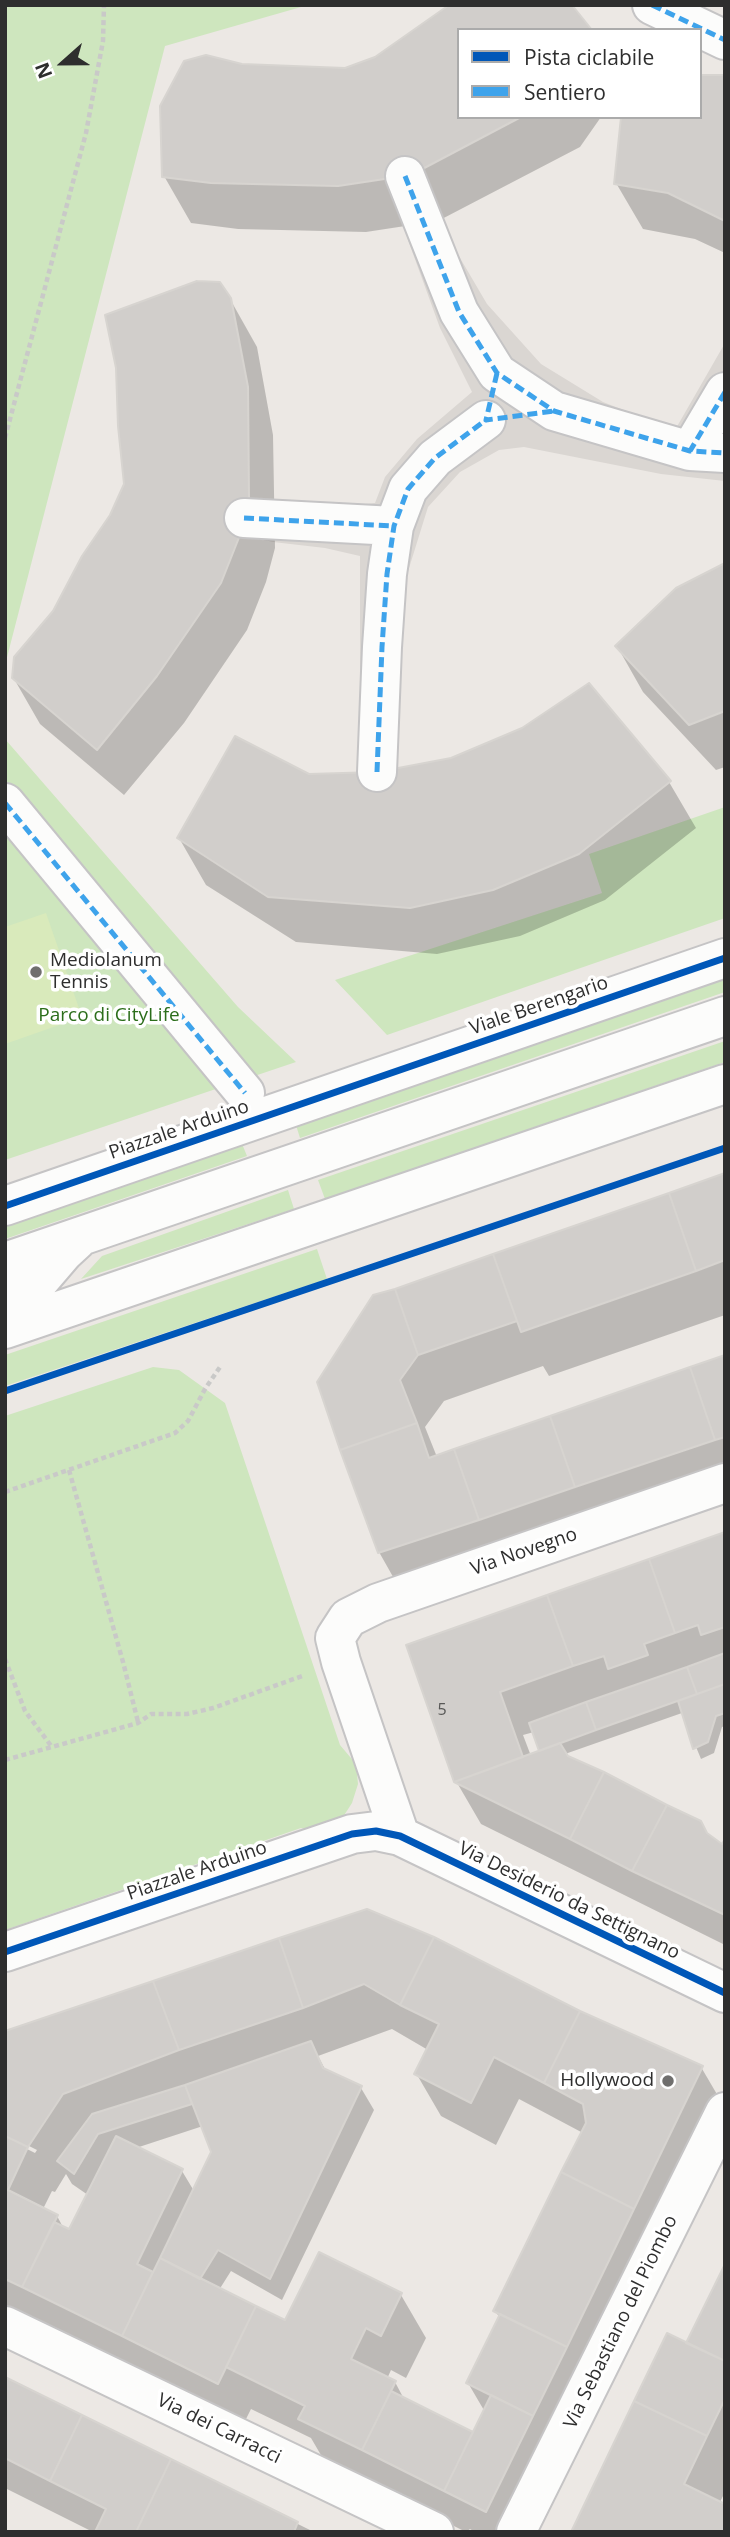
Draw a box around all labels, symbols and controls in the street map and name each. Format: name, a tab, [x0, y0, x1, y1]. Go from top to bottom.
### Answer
north arrow	[28, 28, 98, 98]
legend	[457, 28, 702, 119]
text: Pista ciclabile	[524, 43, 654, 71]
text: N	[28, 59, 58, 82]
text: Sentiero	[524, 78, 606, 106]
place label: Mediolanum Tennis	[50, 950, 162, 994]
marker: Mediolanum Tennis	[28, 964, 44, 980]
street label: Viale Berengario	[467, 972, 611, 1040]
park label: Parco di CityLife	[38, 1005, 180, 1027]
street label: Piazzale Arduino	[106, 1095, 252, 1165]
street label: Via Novegno	[468, 1523, 580, 1581]
house number: 5	[437, 1700, 447, 1720]
street label: Piazzale Arduino	[124, 1836, 270, 1906]
street label: Via Desiderio da Settignano	[455, 1837, 683, 1965]
place label: Hollywood	[560, 2070, 654, 2092]
marker: Hollywood	[660, 2073, 676, 2089]
street label: Via Sebastiano del Piombo	[559, 2212, 683, 2432]
street label: Via dei Carracci	[153, 2389, 285, 2469]

